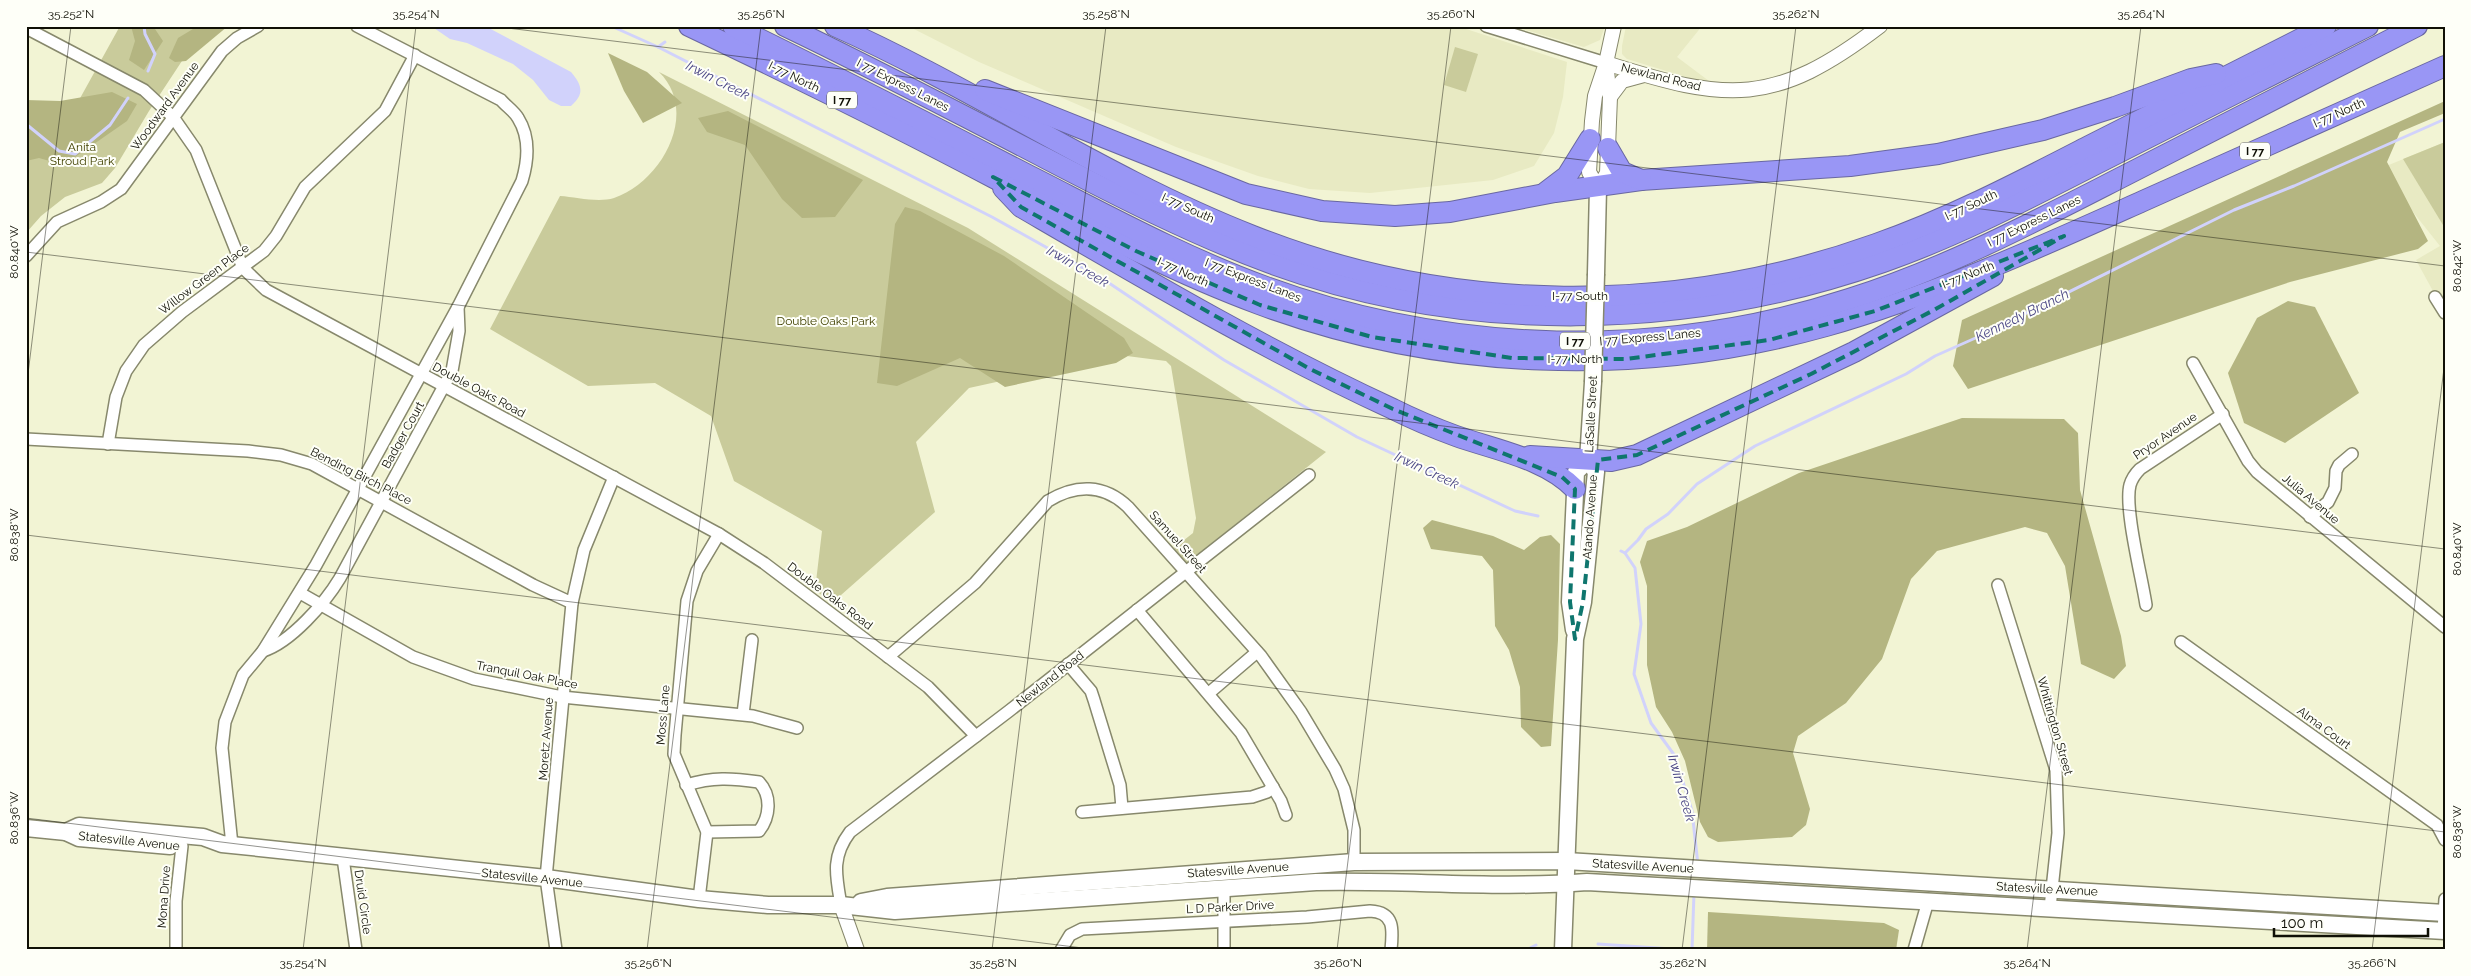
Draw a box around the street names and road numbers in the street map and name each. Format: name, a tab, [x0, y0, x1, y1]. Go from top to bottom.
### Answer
street label: I 77 Express Lanes	[854, 56, 952, 114]
street label: Woodward Avenue	[128, 59, 202, 153]
street label: I-77 North	[766, 59, 822, 95]
street label: Newland Road	[1620, 60, 1702, 94]
road number: I 77	[827, 92, 857, 108]
street label: I-77 North	[2311, 95, 2367, 131]
road number: I 77	[2240, 142, 2270, 160]
street label: I-77 South	[1943, 187, 1999, 223]
street label: I-77 South	[1160, 190, 1216, 226]
street label: I 77 Express Lanes	[1985, 192, 2083, 250]
street label: Willow Green Place	[156, 241, 252, 317]
street label: I-77 North	[1155, 254, 1211, 290]
street label: I 77 Express Lanes	[1203, 255, 1303, 305]
street label: I-77 North	[1940, 258, 1996, 292]
street label: I-77 South	[1552, 289, 1608, 303]
street label: I 77 Express Lanes	[1599, 326, 1702, 348]
road number: I 77	[1560, 332, 1590, 350]
street label: I-77 North	[1547, 352, 1603, 366]
street label: Double Oaks Road	[430, 360, 528, 420]
street label: LaSalle Street	[1582, 375, 1600, 453]
street label: Badger Court	[379, 399, 427, 471]
street label: Pryor Avenue	[2130, 410, 2200, 462]
street label: Bending Birch Place	[308, 444, 414, 508]
street label: Julia Avenue	[2280, 471, 2342, 527]
street label: Atando Avenue	[1580, 474, 1600, 560]
street label: Samuel Street	[1147, 508, 1209, 576]
street label: Double Oaks Road	[785, 559, 875, 633]
street label: Newland Road	[1013, 648, 1087, 710]
street label: Tranquil Oak Place	[475, 658, 579, 692]
street label: Whittington Street	[2034, 675, 2076, 777]
street label: Moss Lane	[653, 685, 673, 745]
street label: Moretz Avenue	[536, 697, 556, 781]
street label: Alma Court	[2295, 704, 2353, 752]
street label: Statesville Avenue	[78, 829, 180, 853]
street label: Statesville Avenue	[1592, 856, 1694, 876]
street label: Statesville Avenue	[1187, 859, 1289, 881]
street label: Mona Drive	[155, 865, 173, 929]
street label: Statesville Avenue	[481, 866, 583, 890]
street label: Druid Circle	[352, 869, 374, 935]
street label: Statesville Avenue	[1996, 879, 2098, 899]
street label: L D Parker Drive	[1186, 898, 1274, 916]

